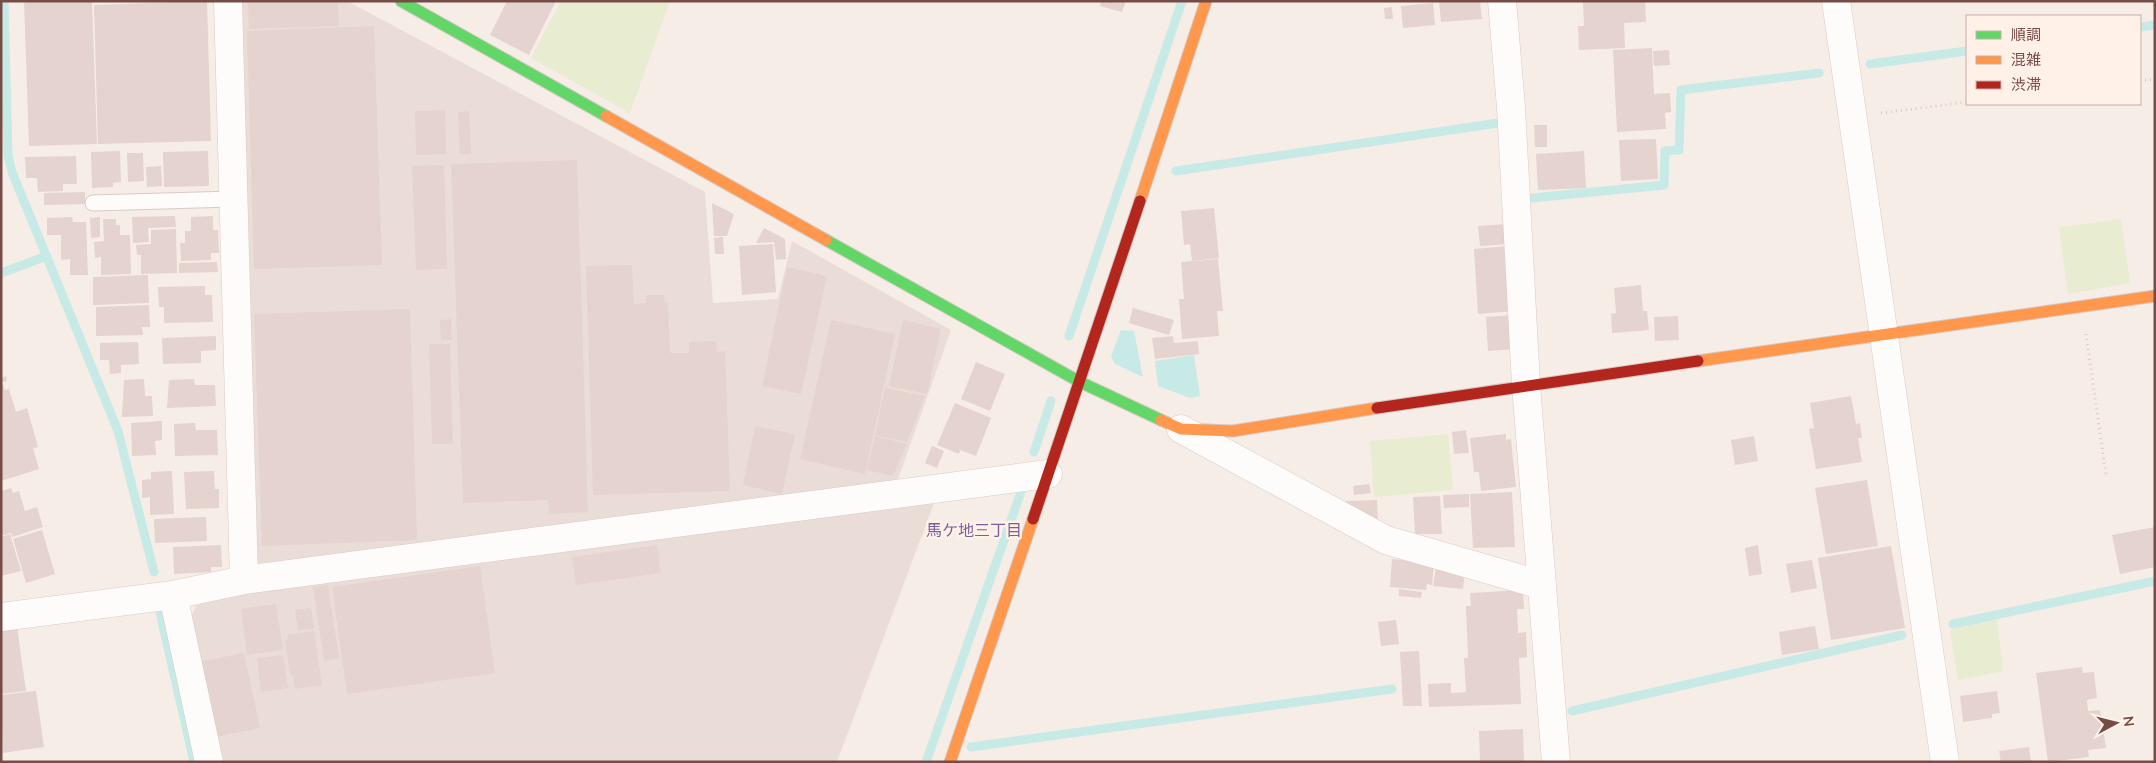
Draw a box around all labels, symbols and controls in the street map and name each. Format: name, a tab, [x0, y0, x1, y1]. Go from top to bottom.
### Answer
legend	[1966, 15, 2141, 105]
text: 順調	[2011, 25, 2041, 45]
text: 混雑	[2011, 50, 2041, 70]
text: 渋滞	[2011, 75, 2041, 95]
district label: 馬ケ地三丁目	[926, 520, 1022, 542]
north arrow	[2091, 698, 2141, 748]
text: N	[2118, 715, 2138, 728]

